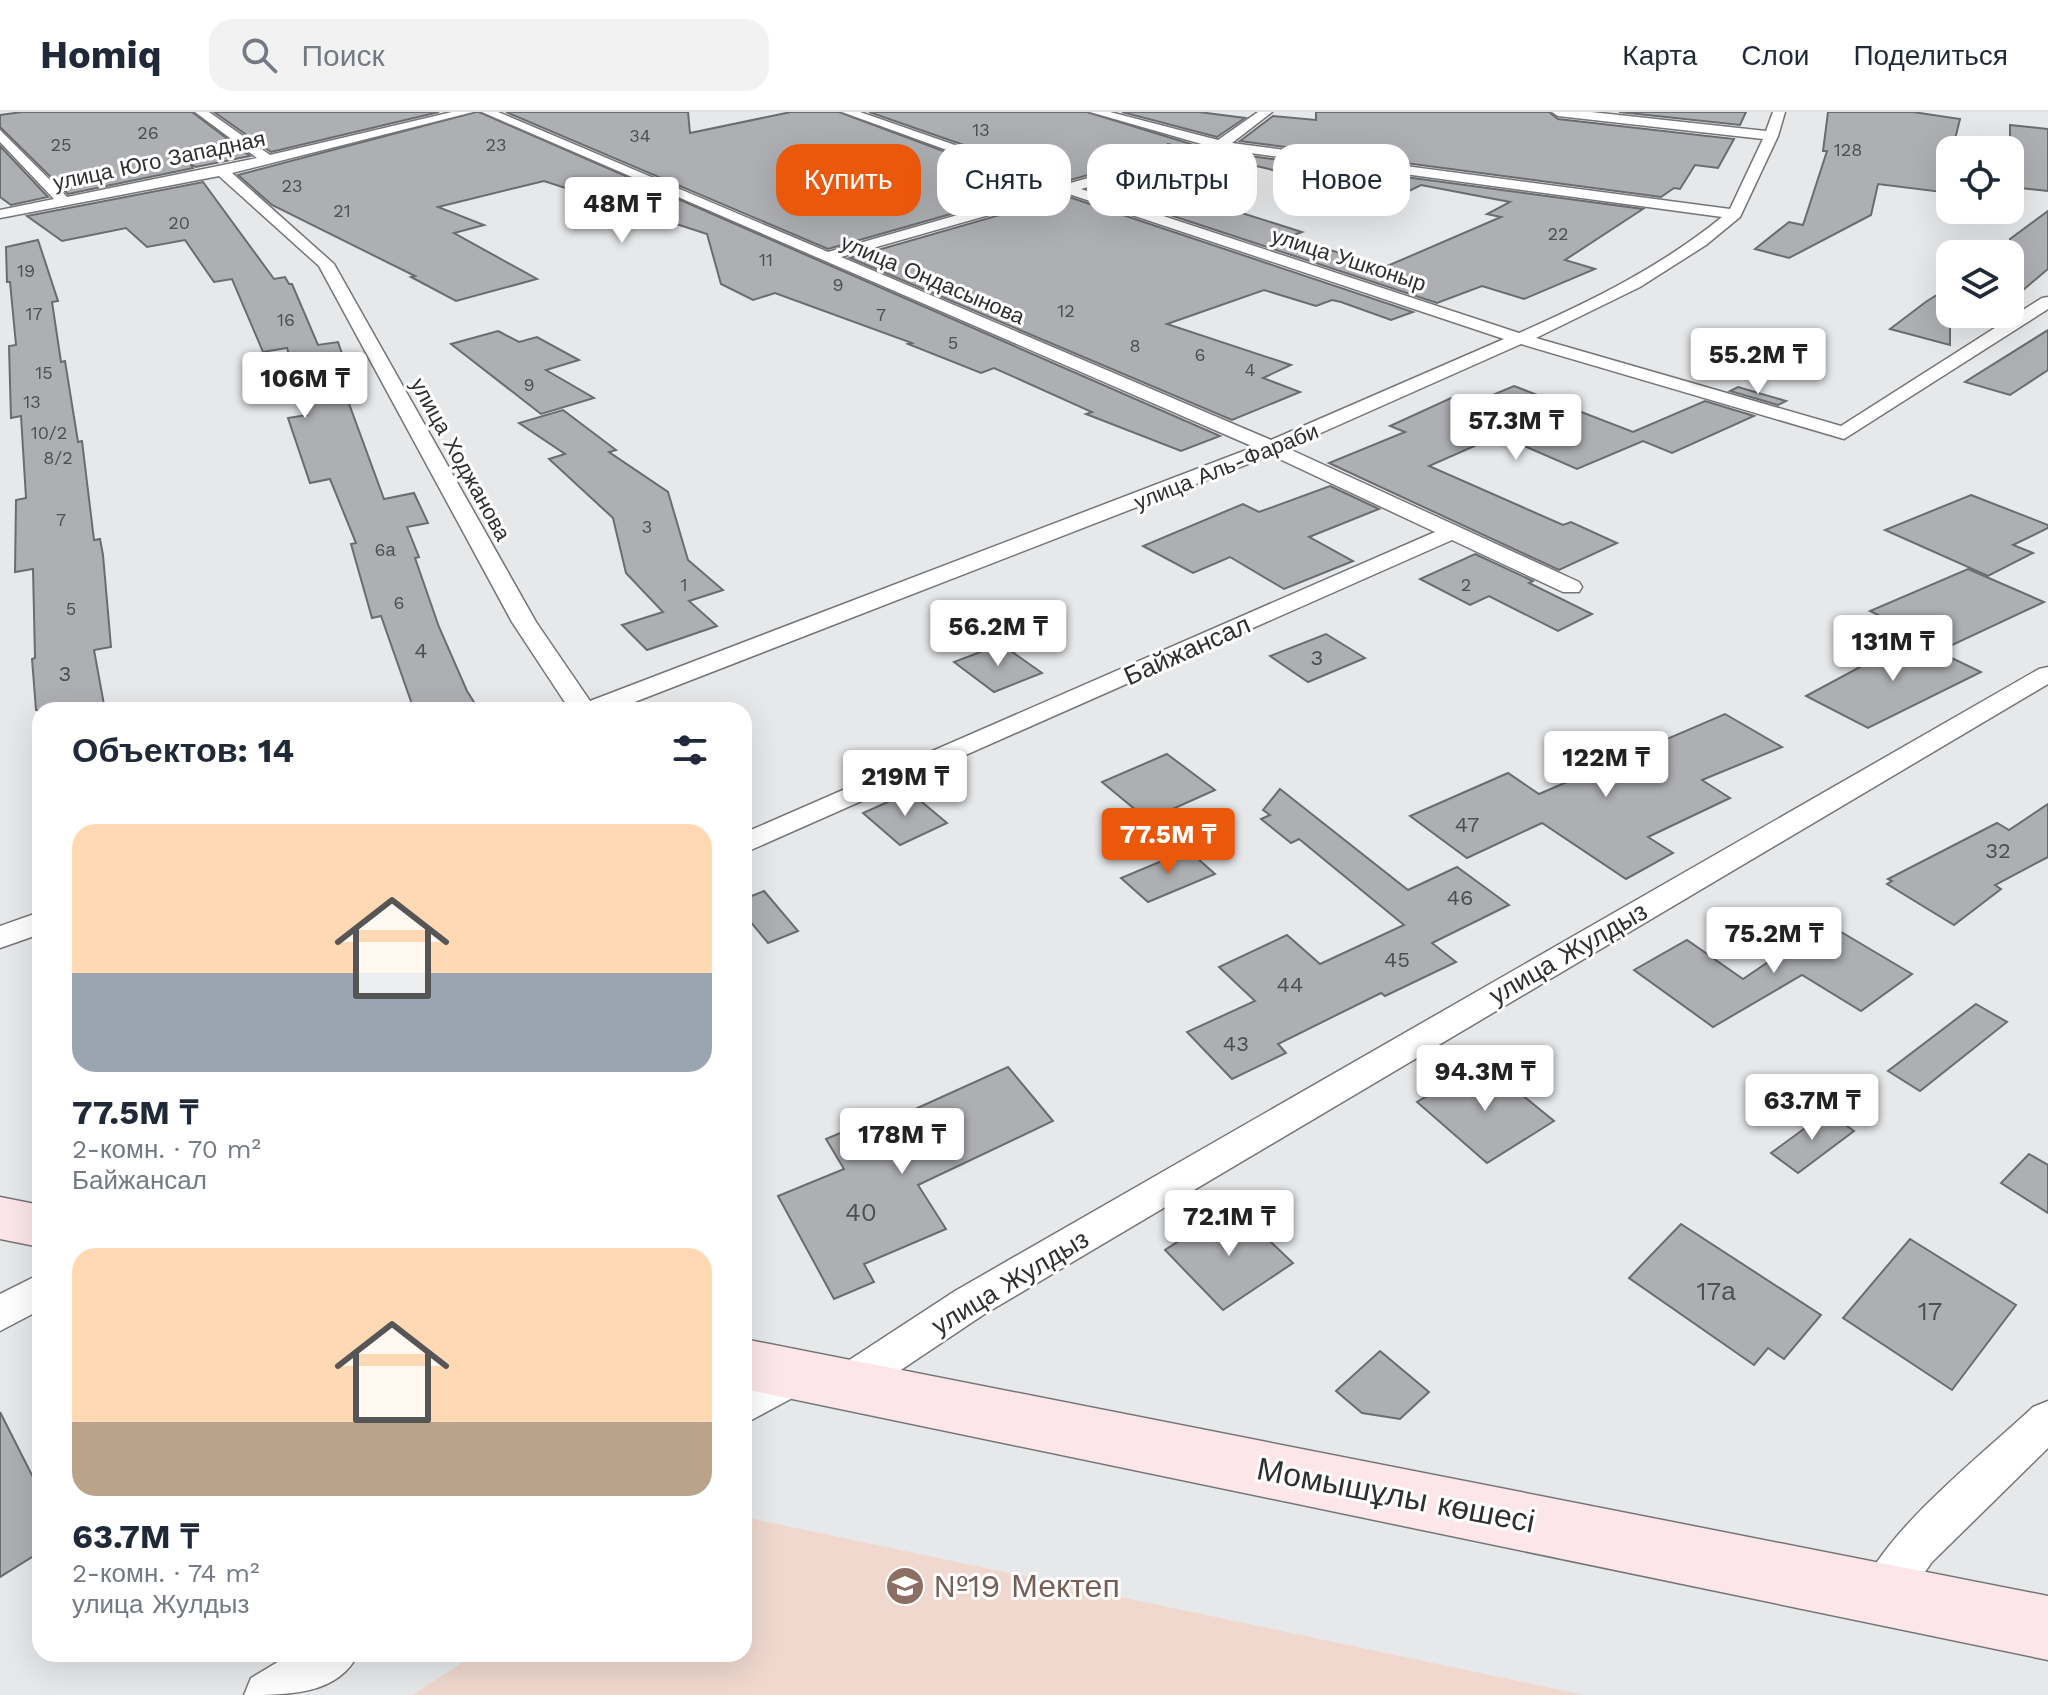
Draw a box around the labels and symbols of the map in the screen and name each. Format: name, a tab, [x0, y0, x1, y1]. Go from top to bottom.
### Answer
house number: 13	[972, 119, 990, 140]
house number: 26	[137, 122, 159, 143]
house number: 34	[629, 125, 651, 146]
street label: улица Юго Западная	[51, 126, 267, 195]
house number: 25	[51, 134, 71, 155]
house number: 23	[486, 134, 507, 155]
house number: 128	[1834, 139, 1862, 160]
house number: 23	[282, 175, 303, 196]
pin: 48M ₸	[566, 177, 678, 245]
house number: 21	[333, 200, 351, 221]
house number: 20	[168, 212, 190, 233]
street label: улица Ушконыр	[1268, 223, 1429, 296]
house number: 22	[1548, 223, 1569, 244]
street label: улица Ондасынова	[837, 229, 1029, 330]
house number: 11	[759, 249, 773, 270]
house number: 19	[17, 260, 35, 281]
house number: 9	[832, 274, 844, 295]
house number: 12	[1057, 300, 1075, 321]
house number: 17	[25, 303, 43, 324]
house number: 7	[876, 304, 886, 325]
house number: 16	[277, 309, 295, 330]
pin: 55.2M ₸	[1684, 328, 1832, 396]
house number: 5	[948, 332, 958, 353]
house number: 8	[1129, 335, 1141, 356]
house number: 6	[1195, 344, 1205, 365]
pin: 106M ₸	[240, 352, 370, 420]
house number: 4	[1245, 359, 1256, 380]
house number: 15	[35, 362, 53, 383]
street label: улица Ходжанова	[406, 374, 516, 546]
house number: 9	[523, 374, 535, 395]
house number: 13	[23, 391, 41, 412]
pin: 57.3M ₸	[1442, 394, 1590, 462]
street label: улица Аль-Фараби	[1130, 418, 1322, 515]
house number: 10/2	[31, 422, 67, 443]
house number: 8/2	[43, 447, 73, 468]
house number: 7	[56, 509, 66, 530]
house number: 3	[642, 516, 652, 537]
house number: 6а	[375, 539, 396, 560]
house number: 1	[680, 574, 688, 595]
house number: 2	[1461, 574, 1471, 595]
house number: 6	[394, 592, 404, 613]
house number: 5	[66, 598, 76, 619]
pin: 56.2M ₸	[924, 600, 1072, 668]
street label: Байжансал	[1119, 609, 1255, 691]
pin: 131M ₸	[1828, 615, 1958, 683]
house number: 4	[414, 638, 428, 663]
house number: 3	[1311, 645, 1323, 670]
house number: 3	[59, 661, 71, 686]
pin: 122M ₸	[1541, 731, 1671, 799]
pin: 219M ₸	[840, 750, 970, 818]
pin: 77.5M ₸	[1094, 808, 1242, 876]
house number: 47	[1455, 812, 1479, 837]
house number: 32	[1985, 838, 2011, 863]
house number: 46	[1447, 885, 1473, 910]
street label: улица Жулдыз	[1484, 896, 1652, 1010]
pin: 75.2M ₸	[1700, 907, 1848, 975]
house number: 45	[1384, 947, 1410, 972]
house number: 44	[1277, 972, 1303, 997]
house number: 43	[1223, 1031, 1249, 1056]
pin: 94.3M ₸	[1411, 1045, 1559, 1113]
pin: 63.7M ₸	[1738, 1074, 1886, 1142]
pin: 178M ₸	[837, 1108, 967, 1176]
pin: 72.1M ₸	[1155, 1190, 1303, 1258]
house number: 40	[845, 1197, 877, 1227]
street label: улица Жулдыз	[926, 1223, 1094, 1341]
house number: 17а	[1696, 1276, 1736, 1306]
house number: 17	[1918, 1296, 1942, 1326]
street label: Момышұлы көшесі	[1254, 1449, 1538, 1541]
school or university icon: №19 Мектеп	[884, 1565, 926, 1607]
place label: №19 Мектеп	[933, 1567, 1120, 1605]

